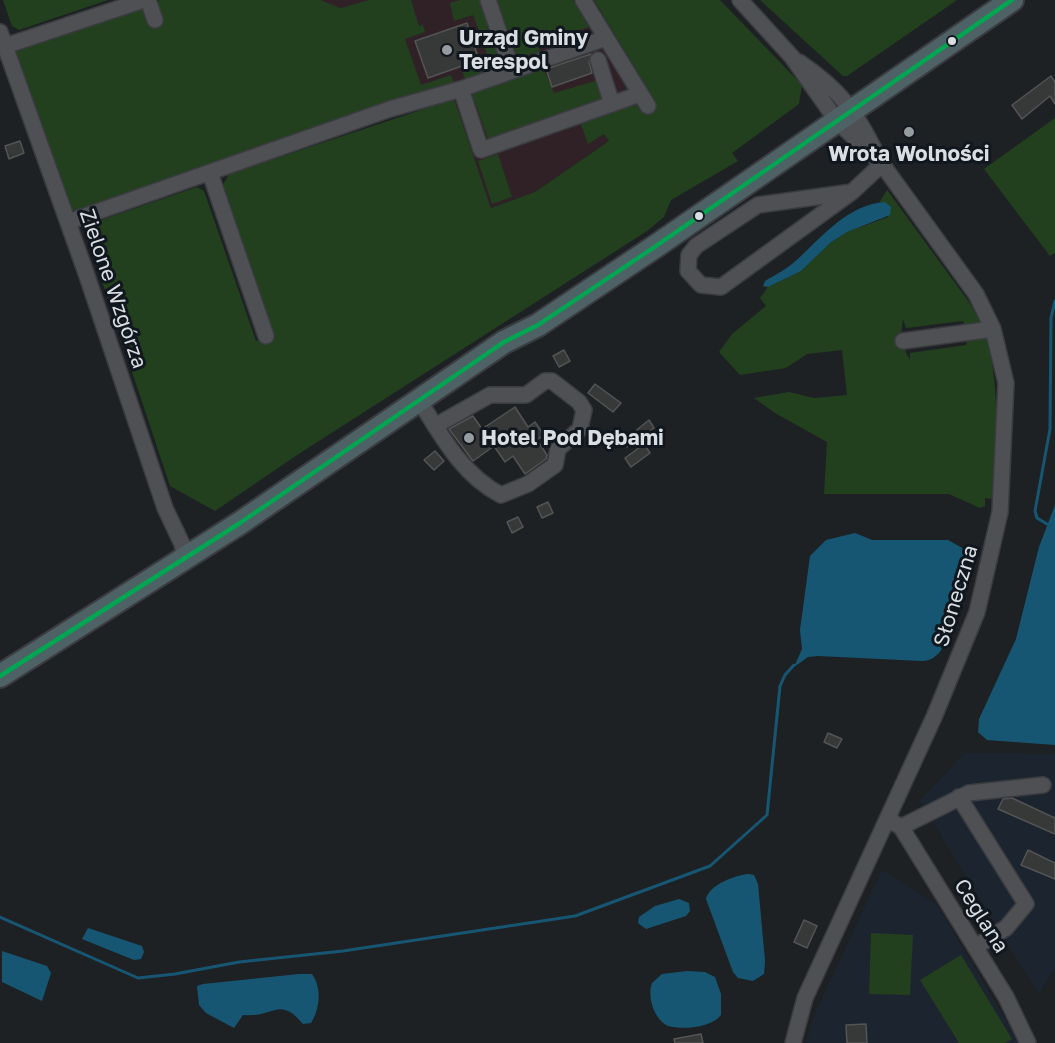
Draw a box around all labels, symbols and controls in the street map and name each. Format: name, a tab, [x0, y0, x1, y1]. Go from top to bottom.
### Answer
place label: Urząd Gminy Terespol	[459, 25, 588, 75]
unlabelled marker	[946, 35, 958, 47]
marker: Urząd Gminy Terespol	[440, 43, 454, 57]
marker: Wrota Wolności	[902, 125, 916, 139]
place label: Wrota Wolności	[828, 141, 990, 167]
street label: Zielone Wzgórza	[74, 206, 152, 372]
unlabelled marker	[693, 210, 705, 222]
place label: Hotel Pod Dębami	[481, 425, 664, 451]
marker: Hotel Pod Dębami	[462, 431, 476, 445]
street label: Słoneczna	[929, 542, 983, 650]
street label: Ceglana	[948, 874, 1014, 958]

